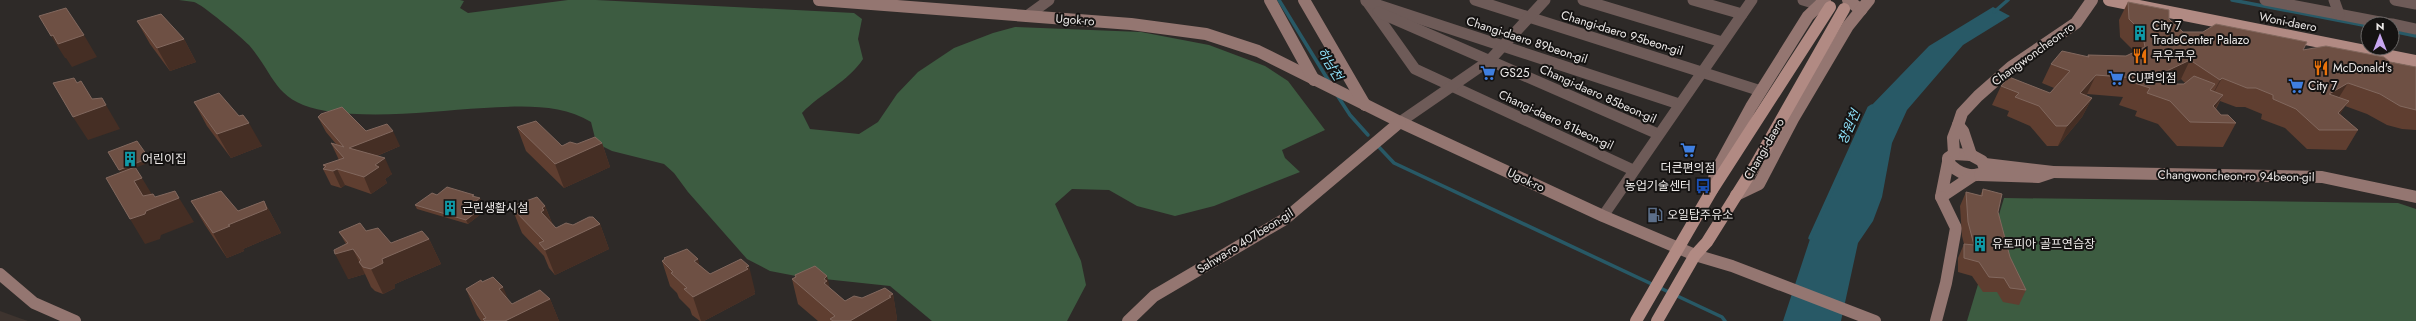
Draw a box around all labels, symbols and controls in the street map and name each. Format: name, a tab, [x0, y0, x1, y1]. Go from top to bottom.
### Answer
street label: Changi-daero 95beon-gil	[1559, 6, 1685, 60]
street label: Woni-daero	[2257, 8, 2319, 37]
street label: Ugok-ro	[1055, 10, 1096, 30]
street label: Changi-daero 89beon-gil	[1464, 12, 1590, 68]
north arrow	[2360, 16, 2400, 56]
place label: City 7 TradeCenter Palazo	[2152, 17, 2250, 49]
street label: Changwoncheon-ro	[1988, 18, 2078, 90]
text: N	[2376, 18, 2384, 34]
building icon: City 7 TradeCenter Palazo	[2131, 24, 2149, 42]
water label: 하남천	[1312, 44, 1348, 85]
restaurant icon: 쿠우쿠우	[2131, 47, 2149, 65]
place label: 쿠우쿠우	[2152, 47, 2196, 65]
restaurant icon: McDonald's	[2312, 59, 2330, 77]
place label: McDonald's	[2333, 59, 2392, 77]
street label: Changi-daero 85beon-gil	[1537, 60, 1659, 128]
supermarket icon: GS25	[1479, 64, 1497, 82]
place label: GS25	[1500, 64, 1530, 82]
supermarket icon: CU편의점	[2107, 69, 2125, 87]
place label: CU편의점	[2128, 69, 2177, 87]
supermarket icon: City 7	[2287, 77, 2305, 95]
place label: City 7	[2308, 77, 2338, 95]
street label: Changi-daero 81beon-gil	[1496, 85, 1616, 155]
water label: 창원천	[1833, 106, 1865, 147]
street label: Changi-daero	[1739, 115, 1789, 183]
supermarket icon: 더큰편의점	[1679, 141, 1697, 159]
building icon: 어린이집	[121, 150, 139, 168]
place label: 어린이집	[142, 150, 186, 168]
place label: 더큰편의점	[1660, 159, 1716, 177]
street label: Ugok-ro	[1504, 164, 1548, 197]
street label: Changwoncheon-ro 94beon-gil	[2157, 166, 2315, 186]
place label: 농업기술센터	[1625, 177, 1691, 195]
bus stop icon: 농업기술센터	[1694, 177, 1712, 195]
building icon: 근린생활시설	[441, 199, 459, 217]
place label: 근린생활시설	[462, 199, 528, 217]
street label: Sahwa-ro 407beon-gil	[1193, 204, 1297, 278]
fuel station icon: 오일탑주유소	[1646, 206, 1664, 224]
place label: 오일탑주유소	[1667, 206, 1733, 224]
building icon: 유토피아 골프연습장	[1971, 235, 1989, 253]
place label: 유토피아 골프연습장	[1992, 235, 2095, 253]

